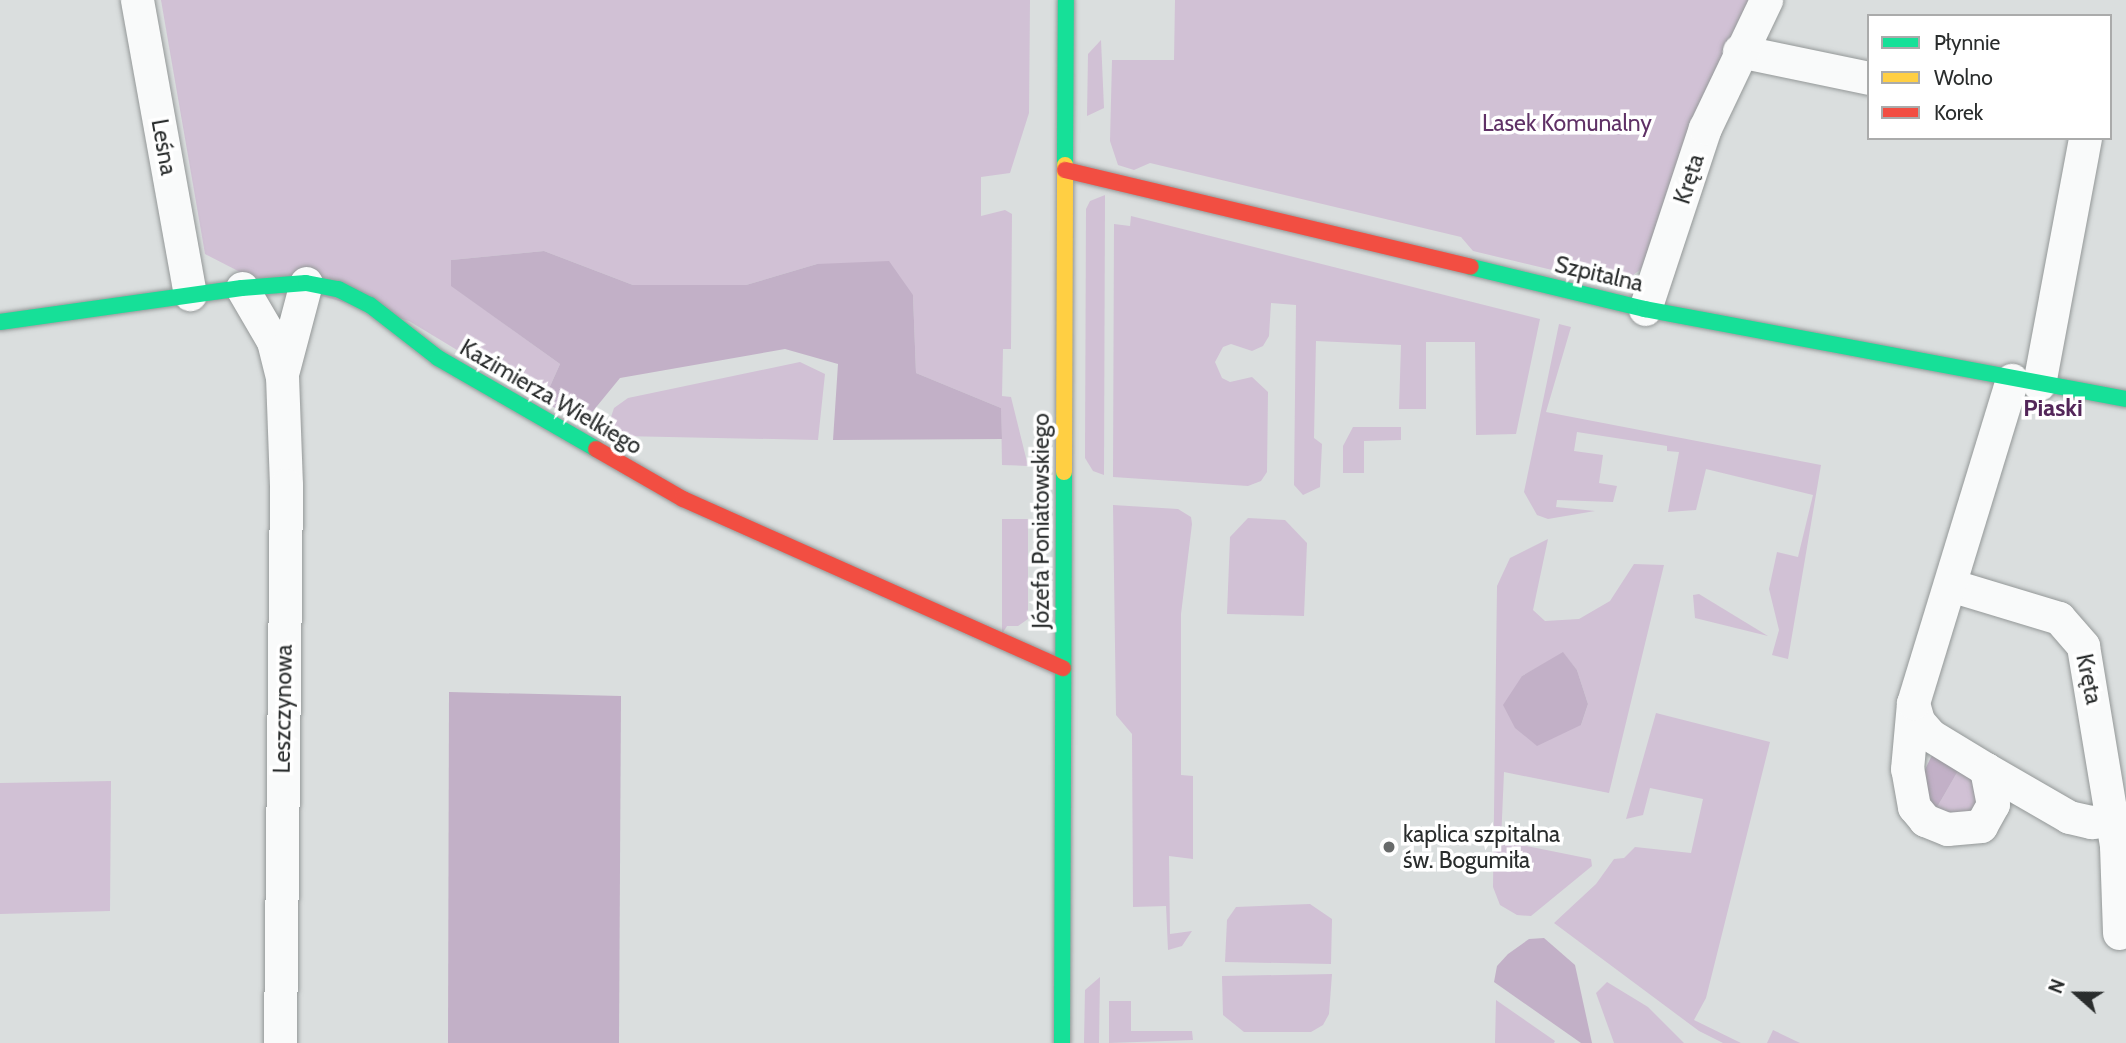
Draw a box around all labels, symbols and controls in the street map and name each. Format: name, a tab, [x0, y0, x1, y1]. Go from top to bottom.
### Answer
legend	[1867, 14, 2112, 140]
text: Płynnie	[1934, 30, 2000, 55]
text: Wolno	[1934, 65, 1993, 90]
text: Korek	[1934, 100, 1983, 125]
park label: Lasek Komunalny	[1482, 109, 1652, 137]
street label: Leśna	[146, 117, 182, 177]
street label: Kręta	[1668, 151, 1710, 207]
street label: Szpitalna	[1552, 250, 1646, 298]
street label: Kazimierza Wielkiego	[455, 334, 647, 460]
district label: Piaski	[2023, 394, 2083, 422]
street label: Józefa Poniatowskiego	[1027, 413, 1055, 629]
street label: Leszczynowa	[268, 644, 298, 774]
street label: Kręta	[2070, 651, 2108, 707]
place label: kaplica szpitalna św. Bogumiła	[1403, 820, 1560, 874]
marker: kaplica szpitalna św. Bogumiła	[1381, 839, 1397, 855]
north arrow	[2042, 959, 2112, 1029]
text: N	[2044, 976, 2070, 997]

